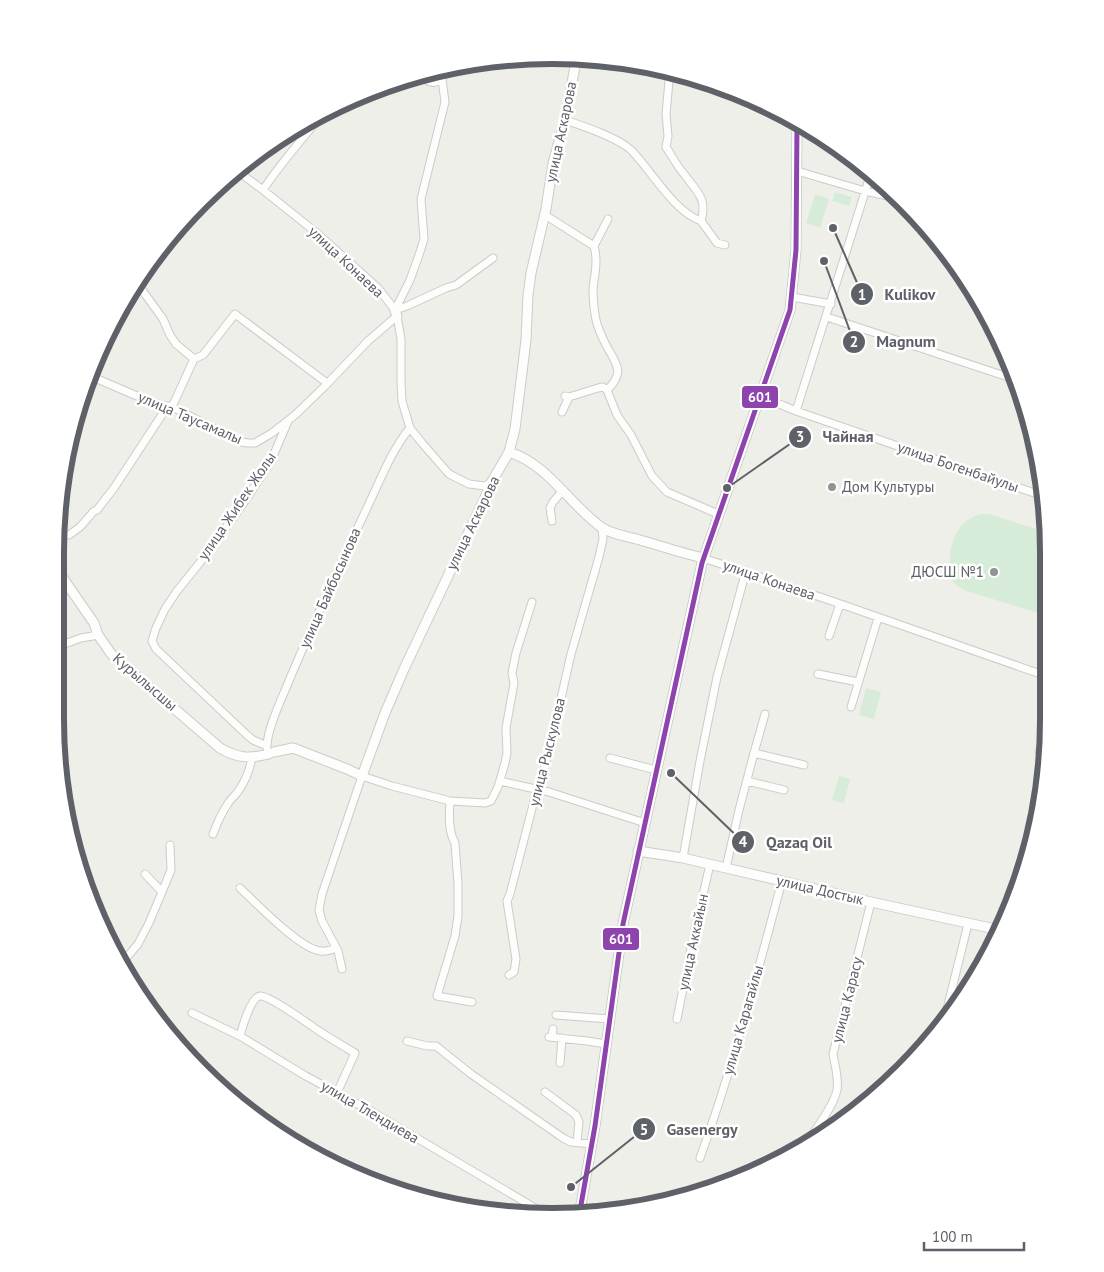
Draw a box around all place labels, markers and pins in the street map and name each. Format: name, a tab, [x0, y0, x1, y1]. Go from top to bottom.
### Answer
callout: Kulikov	[849, 279, 945, 310]
callout: Magnum	[842, 326, 946, 357]
callout: Чайная	[788, 421, 884, 452]
place label: Дом Культуры	[842, 477, 934, 496]
marker: Дом Культуры	[826, 481, 838, 493]
place label: ДЮСШ №1	[911, 562, 984, 581]
marker: ДЮСШ №1	[988, 566, 1000, 578]
callout: Qazaq Oil	[731, 826, 842, 857]
callout: Gasenergy	[631, 1114, 747, 1145]

